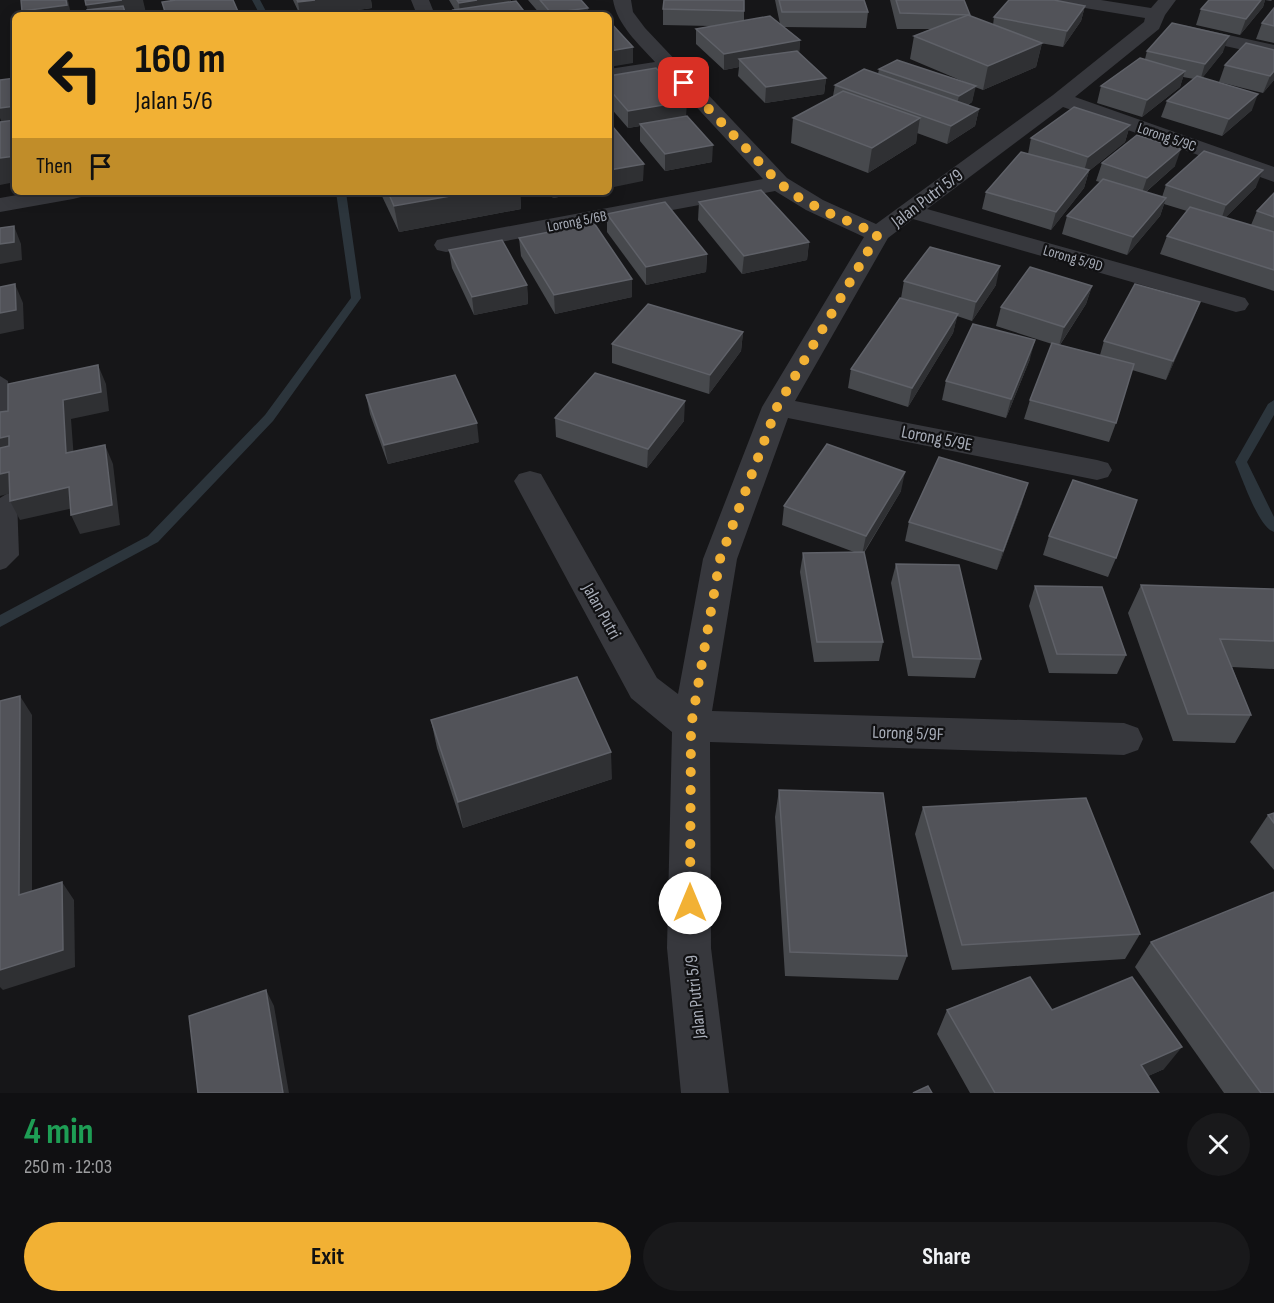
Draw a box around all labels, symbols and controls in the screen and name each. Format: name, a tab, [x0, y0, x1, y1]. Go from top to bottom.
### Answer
text: 160 m	[135, 34, 226, 85]
icon: left	[36, 36, 114, 114]
pin	[658, 57, 709, 108]
icon: arrive	[667, 66, 700, 99]
text: Jalan 5/6	[135, 85, 213, 117]
street label: Lorong 5/9C	[1135, 119, 1199, 156]
icon: arrive	[84, 150, 117, 183]
text: Then	[36, 153, 72, 180]
street label: Jalan Putri 5/9	[887, 165, 967, 233]
street label: Lorong 5/6B	[546, 206, 609, 237]
street label: Lorong 5/9D	[1041, 241, 1105, 276]
street label: Lorong 5/9E	[900, 421, 974, 456]
street label: Jalan Putri	[577, 579, 625, 643]
street label: Lorong 5/9F	[872, 722, 944, 745]
position arrow	[658, 871, 722, 935]
street label: Jalan Putri 5/9	[681, 954, 710, 1041]
text: 4 min	[24, 1111, 94, 1154]
button: close	[1187, 1113, 1250, 1176]
text: 250 m · 12:03	[24, 1155, 112, 1179]
button: Exit	[24, 1222, 631, 1291]
button: Share	[643, 1222, 1250, 1291]

